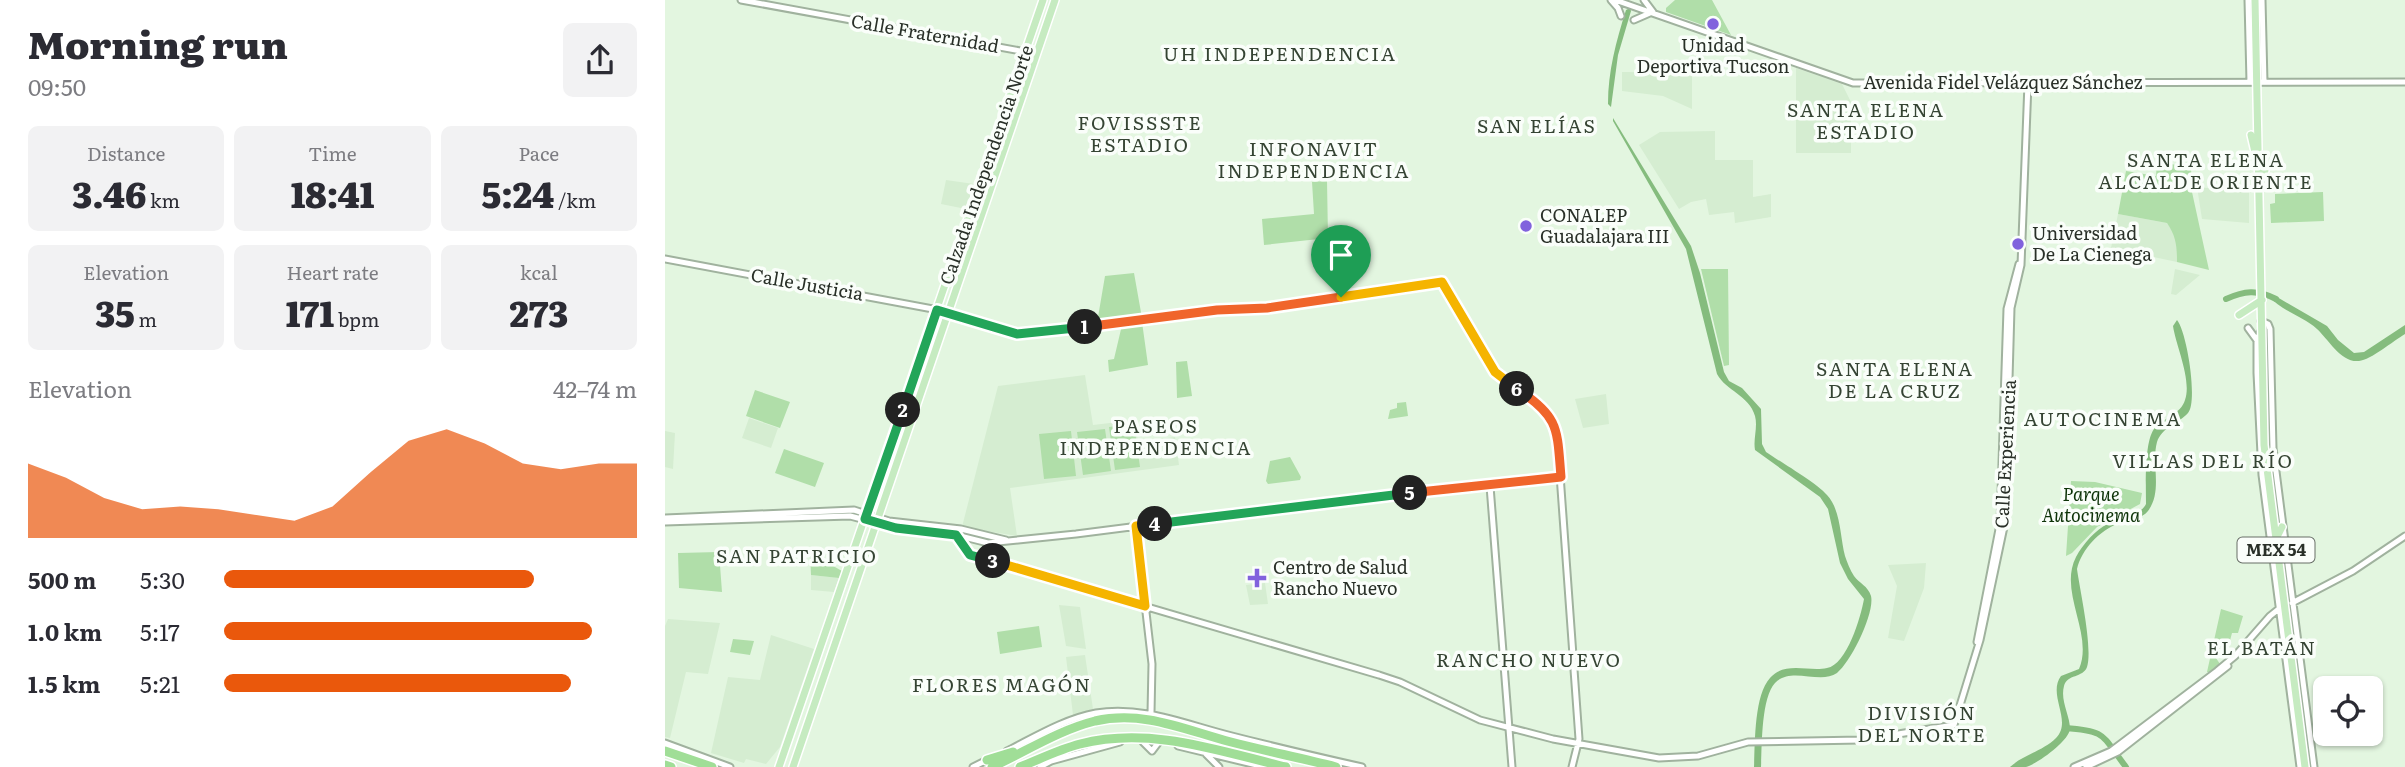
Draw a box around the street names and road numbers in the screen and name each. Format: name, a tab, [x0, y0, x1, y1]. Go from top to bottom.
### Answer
street label: Calle Fraternidad	[849, 6, 1001, 59]
street label: Calzada Independencia Norte	[932, 41, 1039, 288]
street label: Avenida Fidel Velázquez Sánchez	[1864, 68, 2143, 95]
street label: Calle Justicia	[749, 260, 866, 307]
street label: Calle Experiencia	[1987, 379, 2022, 529]
road number: MEX 54	[2237, 538, 2315, 562]

